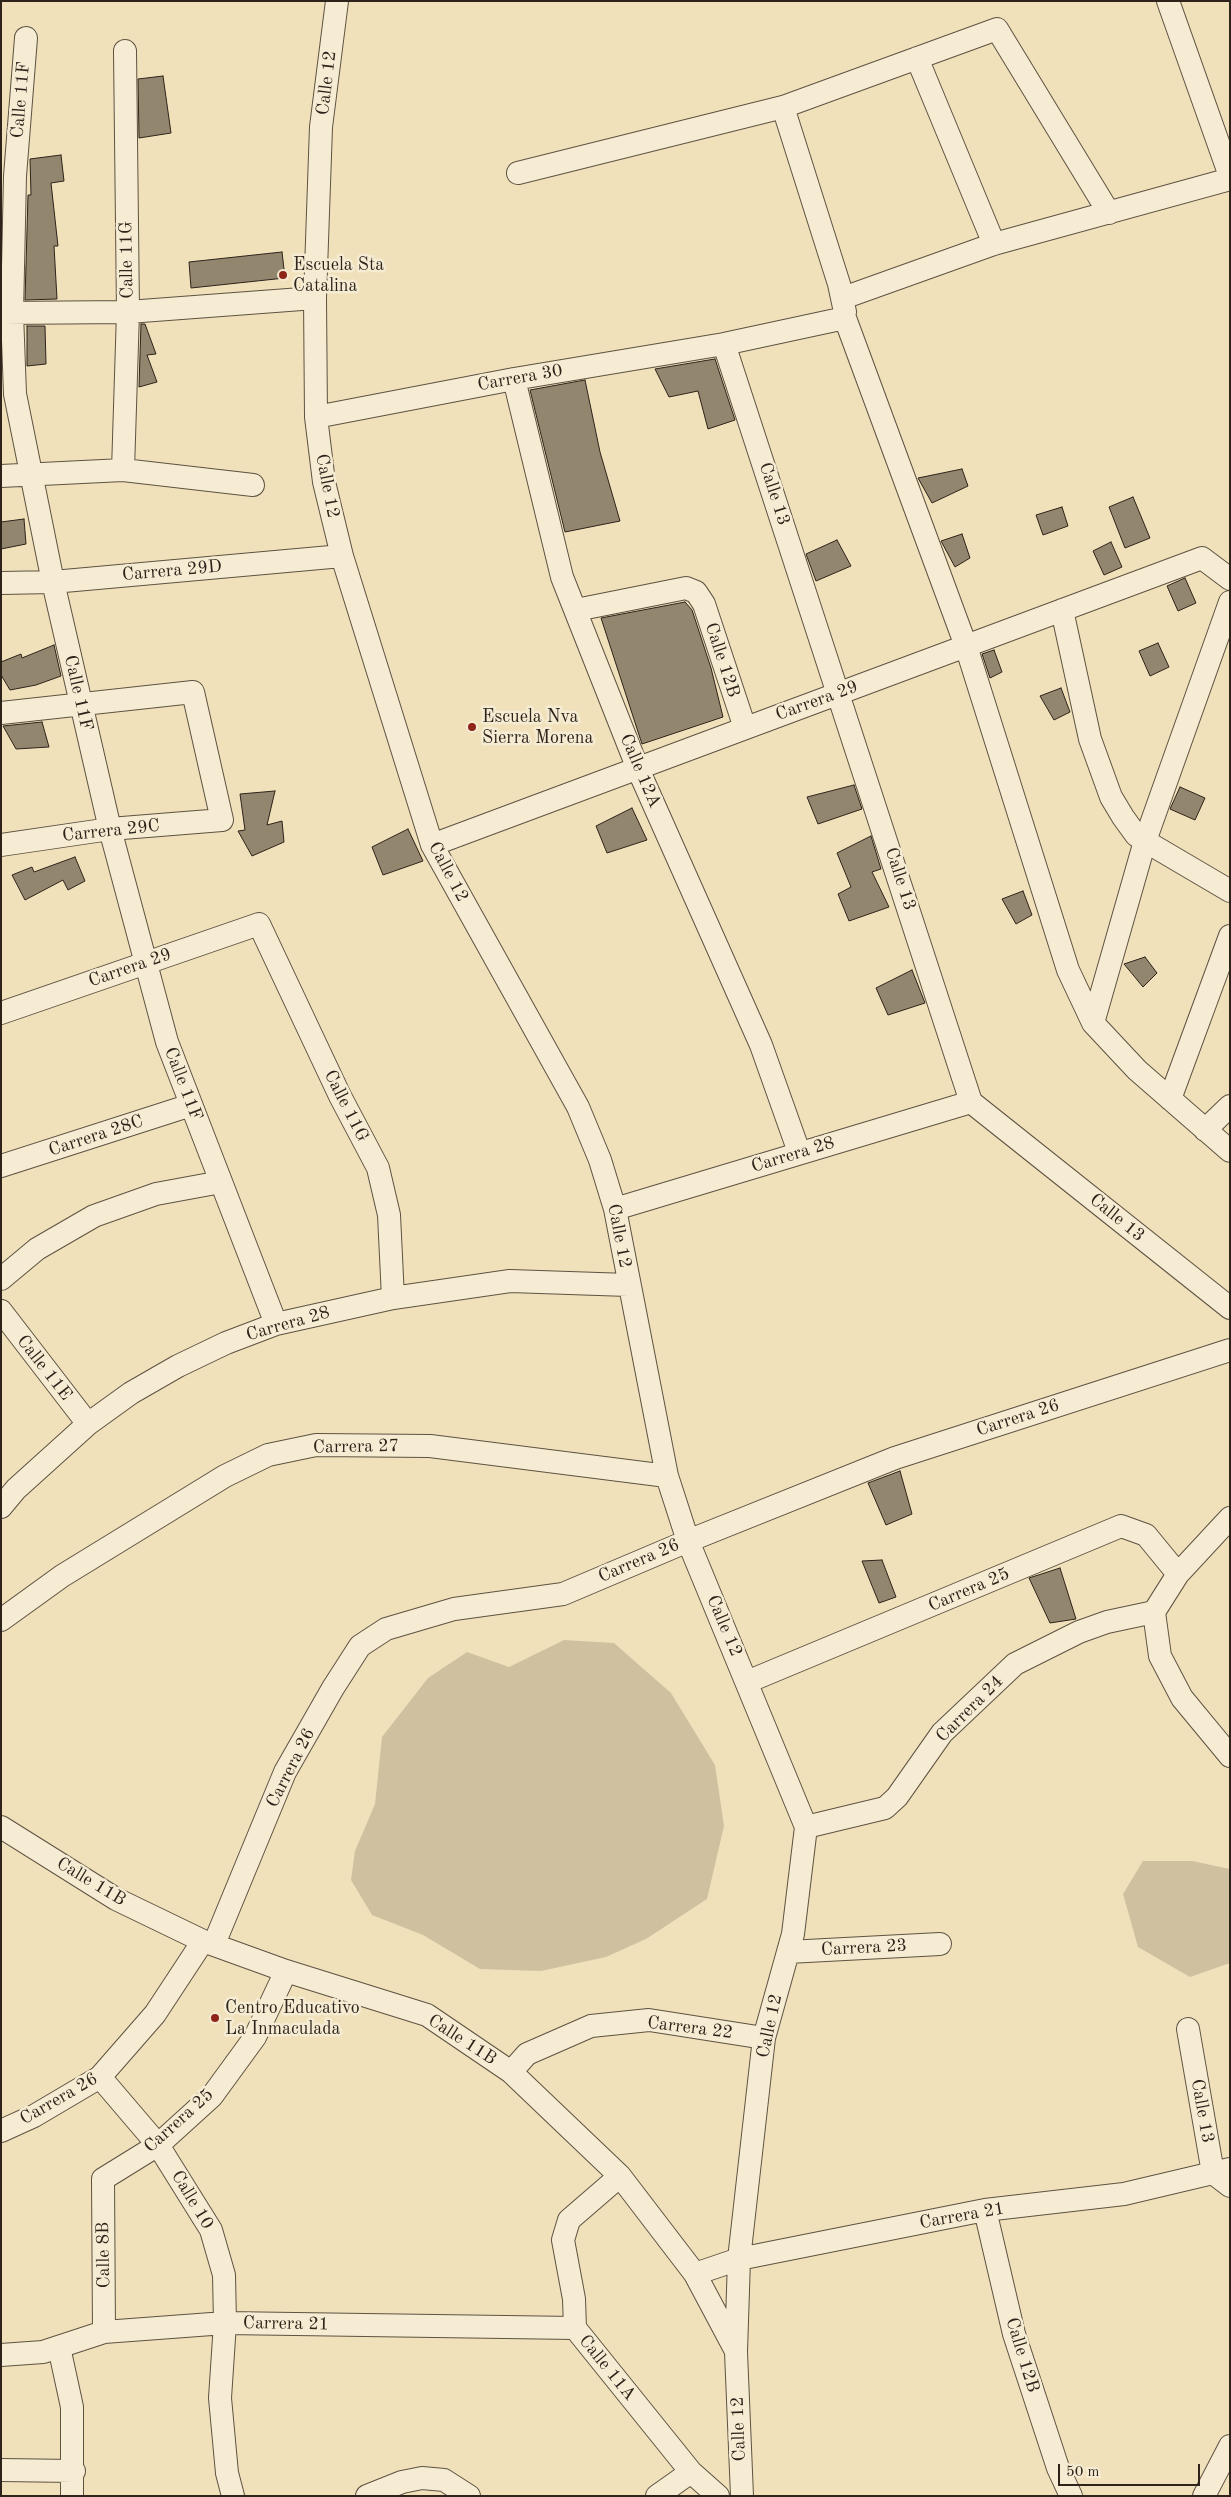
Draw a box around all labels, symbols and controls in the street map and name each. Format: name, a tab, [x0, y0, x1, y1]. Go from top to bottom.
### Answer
street label: Calle 12	[312, 49, 342, 117]
street label: Calle 11F	[7, 61, 35, 139]
street label: Calle 11G	[116, 221, 138, 299]
place label: Escuela Sta Catalina	[293, 254, 384, 296]
marker: Escuela Sta Catalina	[277, 269, 289, 281]
street label: Carrera 30	[476, 360, 564, 396]
street label: Calle 12	[310, 452, 344, 520]
street label: Calle 13	[754, 460, 794, 528]
street label: Carrera 29D	[121, 556, 223, 586]
street label: Calle 12B	[700, 620, 744, 700]
street label: Calle 11F	[59, 653, 97, 733]
street label: Carrera 29	[773, 676, 861, 726]
place label: Escuela Nva Sierra Morena	[482, 706, 593, 749]
marker: Escuela Nva Sierra Morena	[466, 721, 478, 733]
street label: Calle 12A	[615, 731, 665, 811]
street label: Carrera 29C	[61, 815, 161, 847]
street label: Calle 12	[423, 838, 473, 906]
street label: Calle 13	[880, 845, 920, 913]
street label: Carrera 29	[86, 944, 174, 992]
street label: Calle 11F	[159, 1044, 207, 1124]
street label: Calle 11G	[319, 1066, 373, 1146]
street label: Carrera 28C	[46, 1111, 146, 1161]
street label: Carrera 28	[749, 1132, 837, 1178]
street label: Calle 13	[1085, 1189, 1149, 1247]
street label: Calle 12	[602, 1202, 636, 1270]
street label: Carrera 28	[244, 1302, 332, 1346]
street label: Calle 11E	[12, 1331, 76, 1405]
street label: Carrera 26	[974, 1394, 1062, 1442]
street label: Carrera 27	[313, 1435, 399, 1459]
street label: Carrera 26	[595, 1534, 683, 1588]
street label: Carrera 25	[925, 1563, 1013, 1617]
street label: Calle 12	[701, 1592, 747, 1660]
street label: Carrera 24	[932, 1671, 1008, 1747]
street label: Carrera 26	[262, 1725, 320, 1811]
street label: Calle 11B	[52, 1853, 130, 1911]
street label: Carrera 23	[820, 1935, 908, 1961]
street label: Calle 12	[753, 1992, 787, 2060]
place label: Centro Educativo La Inmaculada	[225, 1997, 360, 2040]
street label: Calle 11B	[424, 2010, 500, 2070]
marker: Centro Educativo La Inmaculada	[209, 2012, 221, 2024]
street label: Carrera 22	[646, 2012, 734, 2044]
street label: Carrera 26	[16, 2068, 102, 2130]
street label: Calle 13	[1186, 2077, 1218, 2145]
street label: Carrera 25	[140, 2084, 218, 2158]
street label: Calle 10	[166, 2167, 218, 2233]
street label: Carrera 21	[918, 2198, 1006, 2234]
street label: Calle 8B	[93, 2221, 115, 2289]
street label: Carrera 21	[243, 2312, 329, 2336]
street label: Calle 12B	[1000, 2315, 1044, 2395]
street label: Calle 11A	[574, 2331, 640, 2405]
street label: Calle 12	[727, 2396, 751, 2462]
scale bar	[1061, 2454, 1204, 2486]
text: 50 m	[1066, 2465, 1100, 2480]

